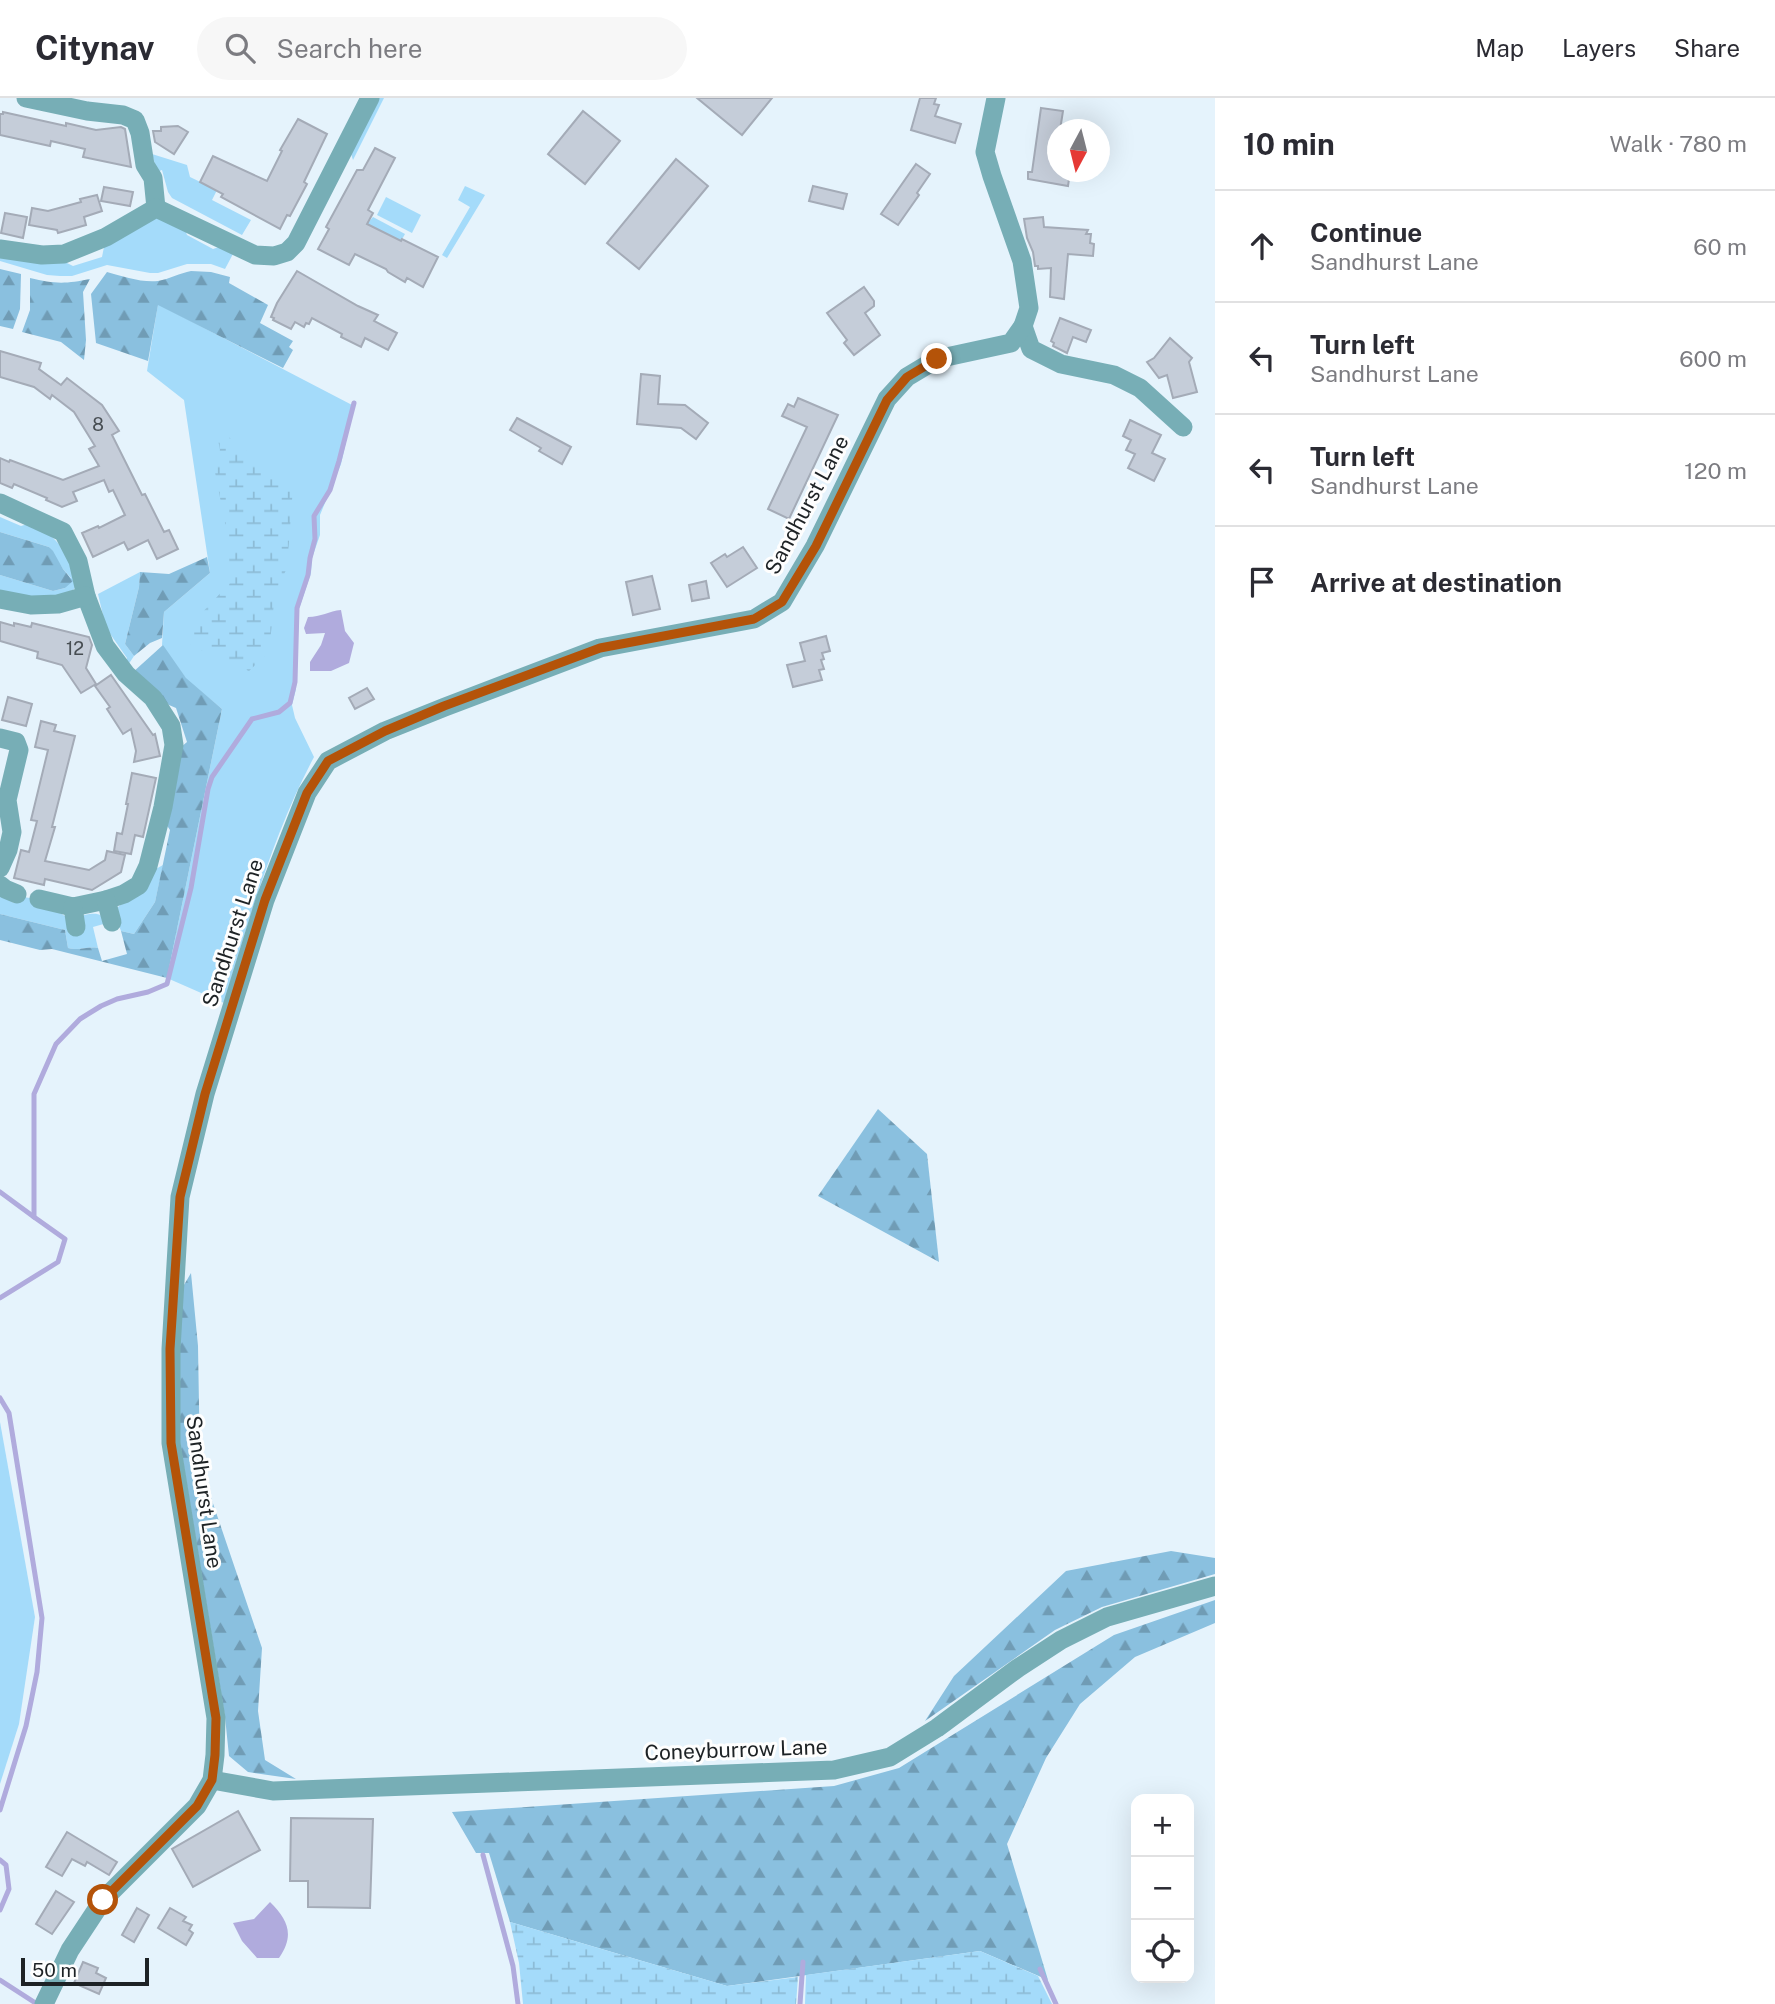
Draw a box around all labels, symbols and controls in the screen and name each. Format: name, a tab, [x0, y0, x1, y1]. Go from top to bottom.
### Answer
search box	[197, 17, 687, 80]
text: Citynav	[35, 29, 155, 67]
icon: search	[221, 29, 259, 67]
text: Search here	[277, 33, 423, 64]
text: Map	[1475, 34, 1524, 62]
text: Layers	[1562, 34, 1636, 62]
text: Share	[1674, 34, 1740, 62]
north arrow	[1047, 119, 1110, 182]
text: 10 min	[1243, 126, 1335, 162]
text: Walk · 780 m	[1610, 130, 1747, 157]
text: Continue	[1310, 217, 1422, 248]
icon: ahead	[1243, 227, 1281, 265]
text: 60 m	[1693, 233, 1747, 260]
text: Sandhurst Lane	[1310, 248, 1479, 275]
text: Turn left	[1310, 329, 1415, 360]
icon: left	[1243, 339, 1281, 377]
route end	[921, 343, 952, 374]
text: 600 m	[1679, 345, 1747, 372]
text: Sandhurst Lane	[1310, 360, 1479, 387]
house number: 8	[92, 414, 104, 435]
street label: Sandhurst Lane	[759, 431, 854, 579]
text: Turn left	[1310, 441, 1415, 472]
icon: left	[1243, 451, 1281, 489]
text: 120 m	[1684, 457, 1747, 484]
text: Sandhurst Lane	[1310, 472, 1479, 499]
icon: arrive	[1243, 563, 1281, 601]
text: Arrive at destination	[1310, 567, 1562, 598]
house number: 12	[66, 638, 84, 659]
street label: Sandhurst Lane	[197, 856, 268, 1010]
street label: Sandhurst Lane	[181, 1414, 228, 1570]
street label: Coneyburrow Lane	[644, 1734, 828, 1765]
map controls	[1131, 1794, 1194, 1983]
button: +	[1131, 1794, 1194, 1857]
button: −	[1131, 1857, 1194, 1920]
route start	[87, 1884, 118, 1915]
button: locate	[1131, 1920, 1194, 1983]
scale bar	[21, 1955, 149, 1987]
text: 50 m	[32, 1959, 77, 1981]

